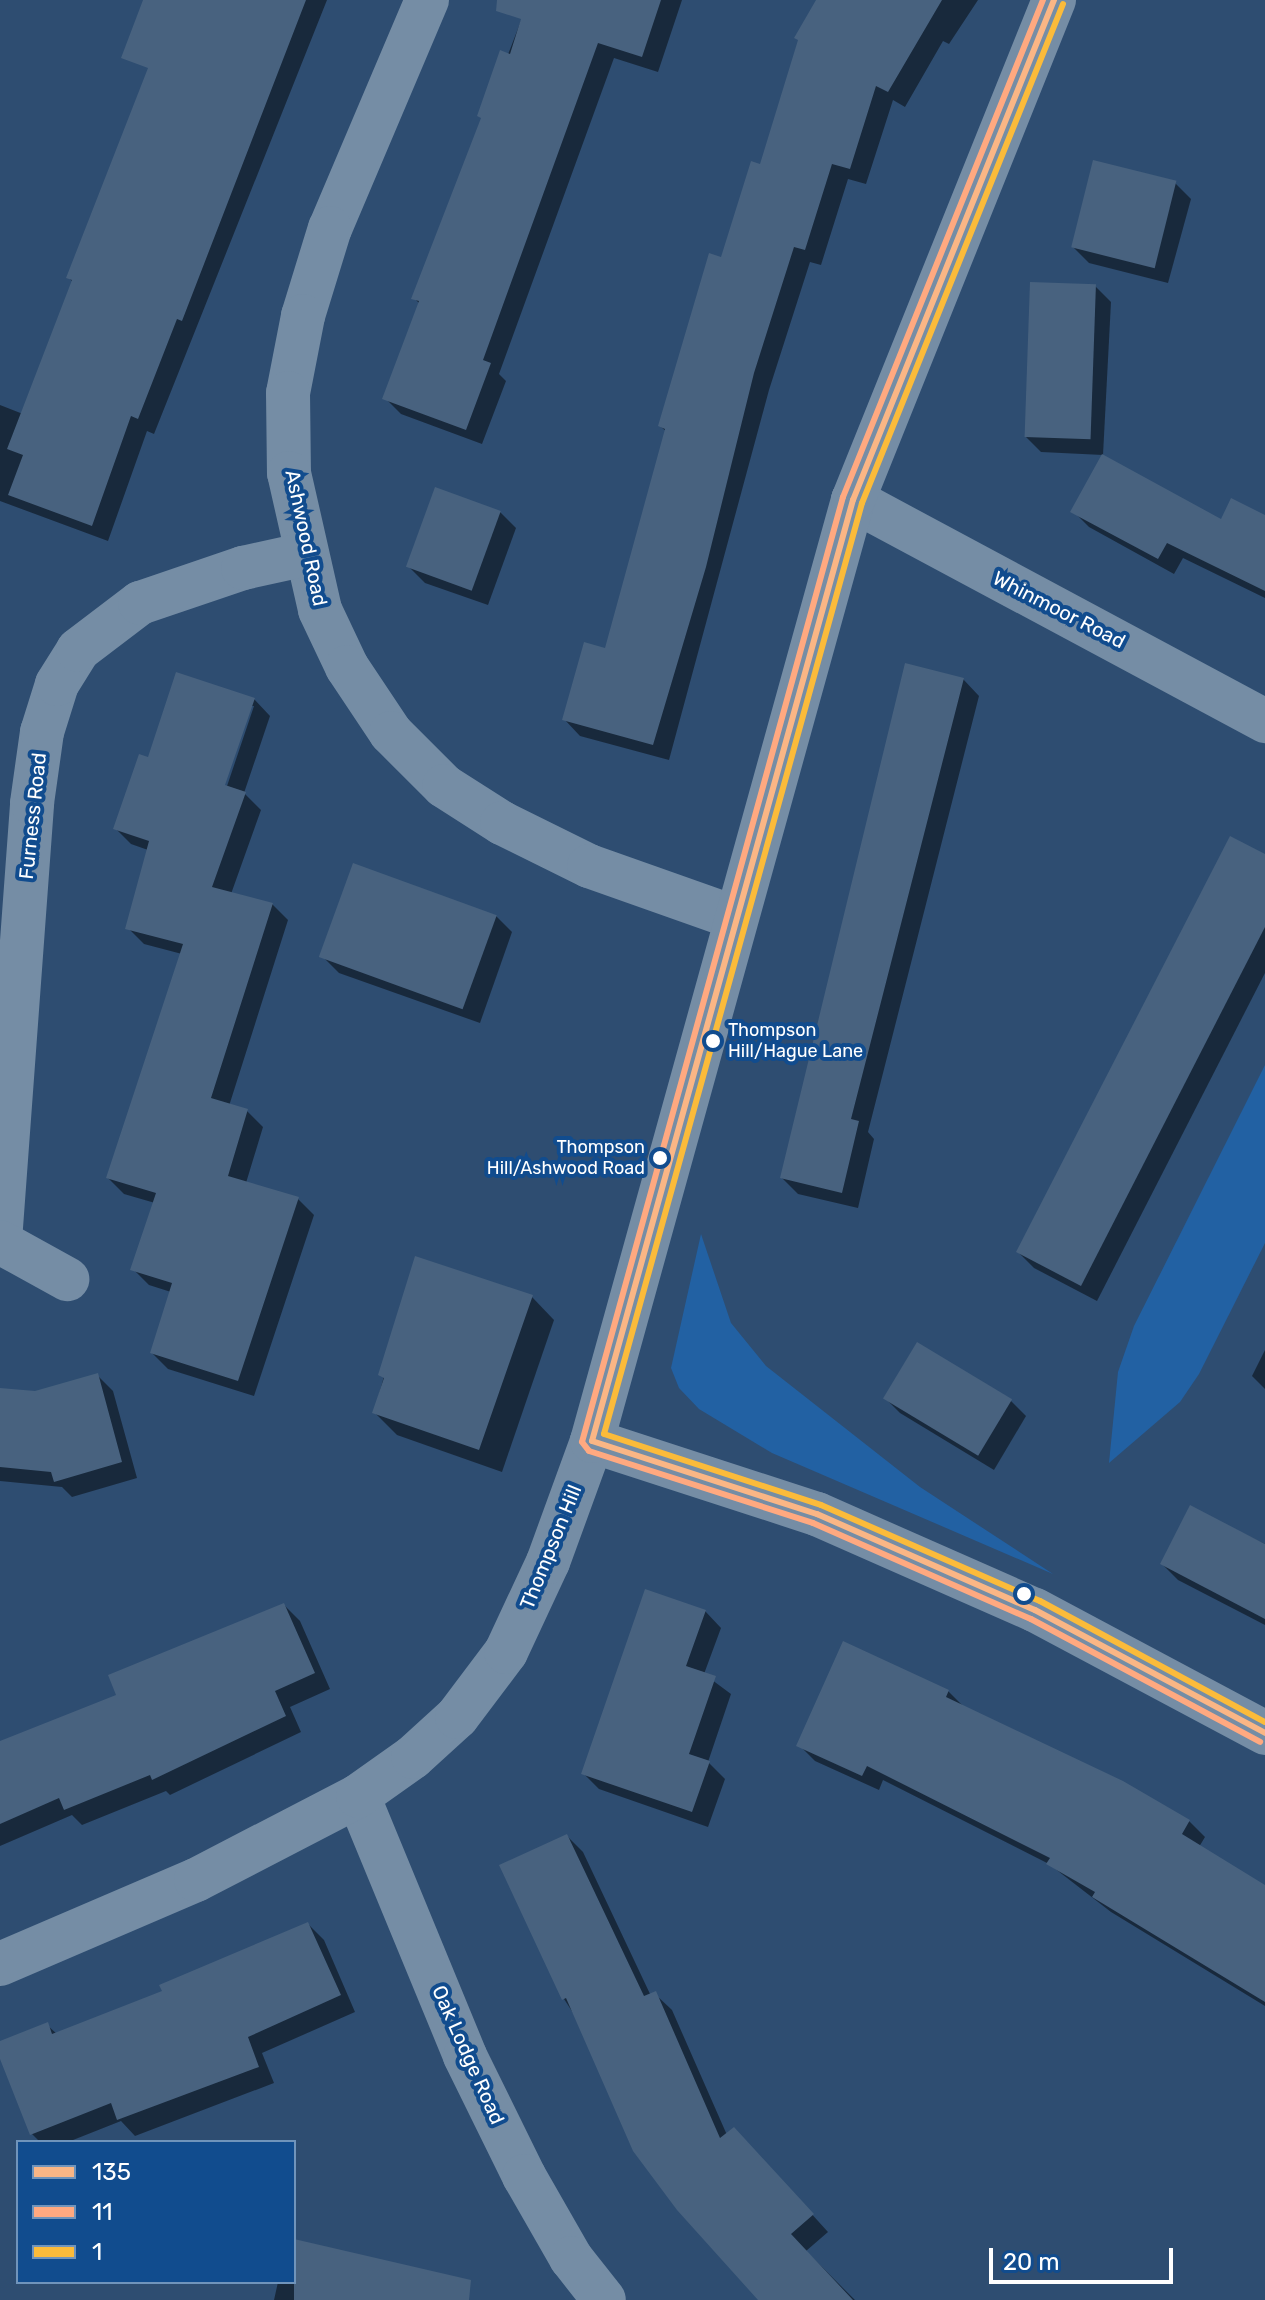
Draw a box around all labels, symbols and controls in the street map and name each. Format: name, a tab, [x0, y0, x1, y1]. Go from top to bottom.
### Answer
street label: Ashwood Road	[280, 468, 332, 608]
street label: Whinmoor Road	[989, 566, 1129, 654]
street label: Furness Road	[14, 752, 52, 880]
place label: Thompson Hill/Hague Lane	[728, 1020, 863, 1062]
marker: Thompson Hill/Hague Lane	[705, 1033, 721, 1049]
place label: Thompson Hill/Ashwood Road	[487, 1137, 645, 1180]
marker: Thompson Hill/Ashwood Road	[652, 1150, 668, 1166]
street label: Thompson Hill	[515, 1481, 587, 1613]
unlabelled marker	[1016, 1586, 1032, 1602]
street label: Oak Lodge Road	[427, 1982, 509, 2128]
legend	[16, 2140, 296, 2284]
text: 135	[92, 2158, 131, 2186]
text: 11	[92, 2198, 113, 2226]
scale bar	[993, 2232, 1177, 2282]
text: 1	[92, 2238, 102, 2266]
text: 20 m	[1003, 2248, 1060, 2276]

